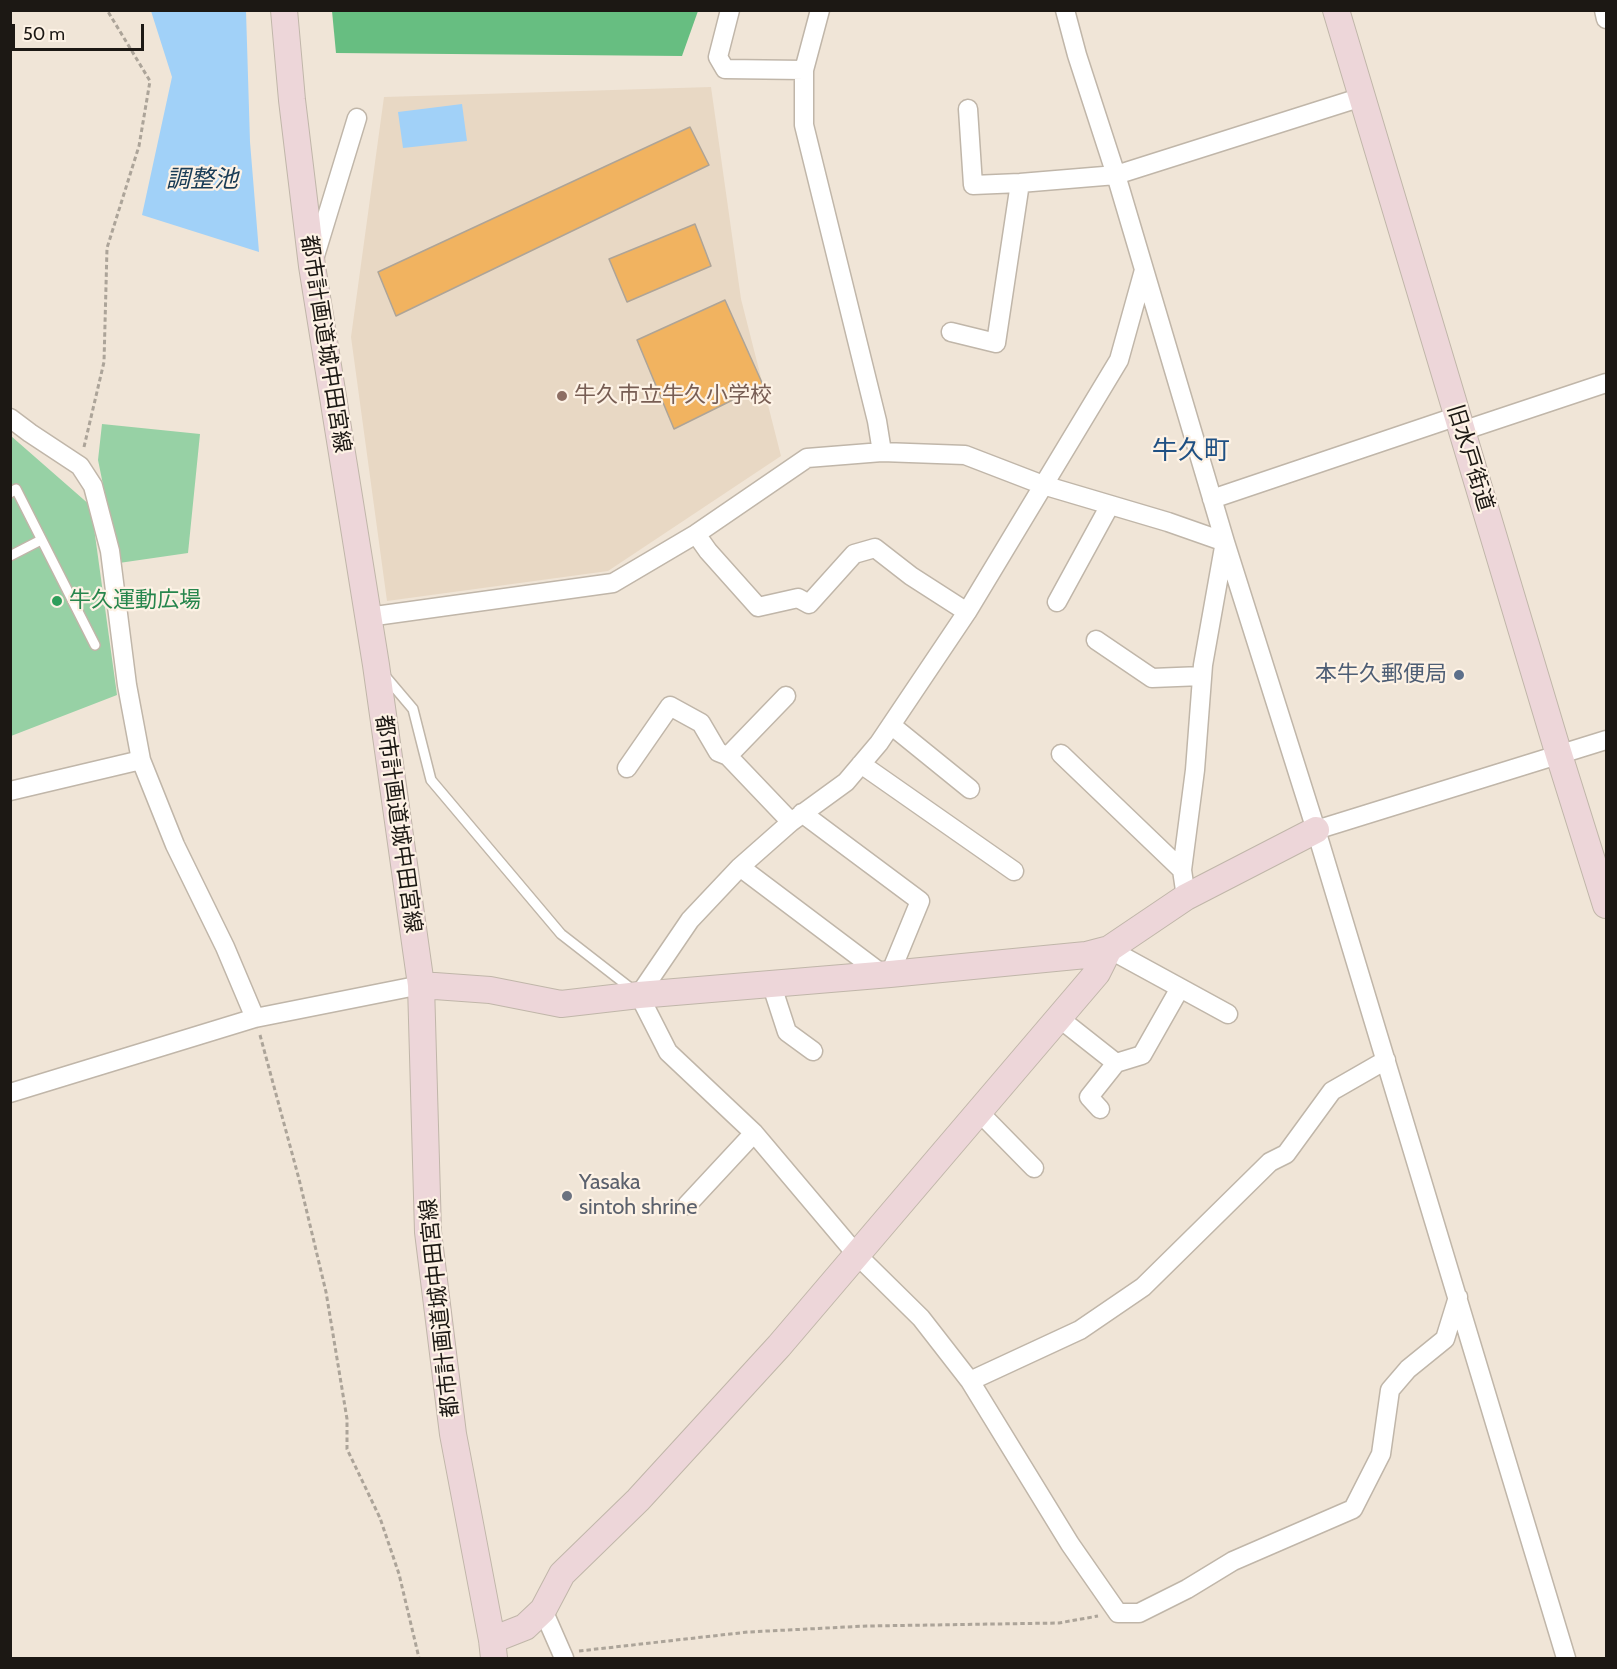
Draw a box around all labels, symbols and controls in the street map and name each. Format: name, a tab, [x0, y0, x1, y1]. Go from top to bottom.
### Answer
scale bar	[15, 12, 147, 50]
text: 50 m	[23, 23, 65, 45]
water label: 調整池	[166, 166, 238, 194]
street label: 都市計画道城中田宮線	[295, 233, 355, 455]
place label: 牛久市立牛久小学校	[574, 383, 772, 409]
marker: 牛久市立牛久小学校	[555, 389, 569, 403]
street label: 旧水戸街道	[1441, 402, 1499, 514]
district label: 牛久町	[1152, 435, 1230, 467]
place label: 牛久運動広場	[69, 588, 201, 614]
marker: 牛久運動広場	[50, 594, 64, 608]
place label: 本牛久郵便局	[1315, 662, 1447, 688]
marker: 本牛久郵便局	[1452, 668, 1466, 682]
street label: 都市計画道城中田宮線	[370, 713, 426, 935]
place label: Yasaka sintoh shrine	[579, 1170, 697, 1222]
marker: Yasaka sintoh shrine	[560, 1189, 574, 1203]
street label: 都市計画道城中田宮線	[415, 1197, 465, 1419]

